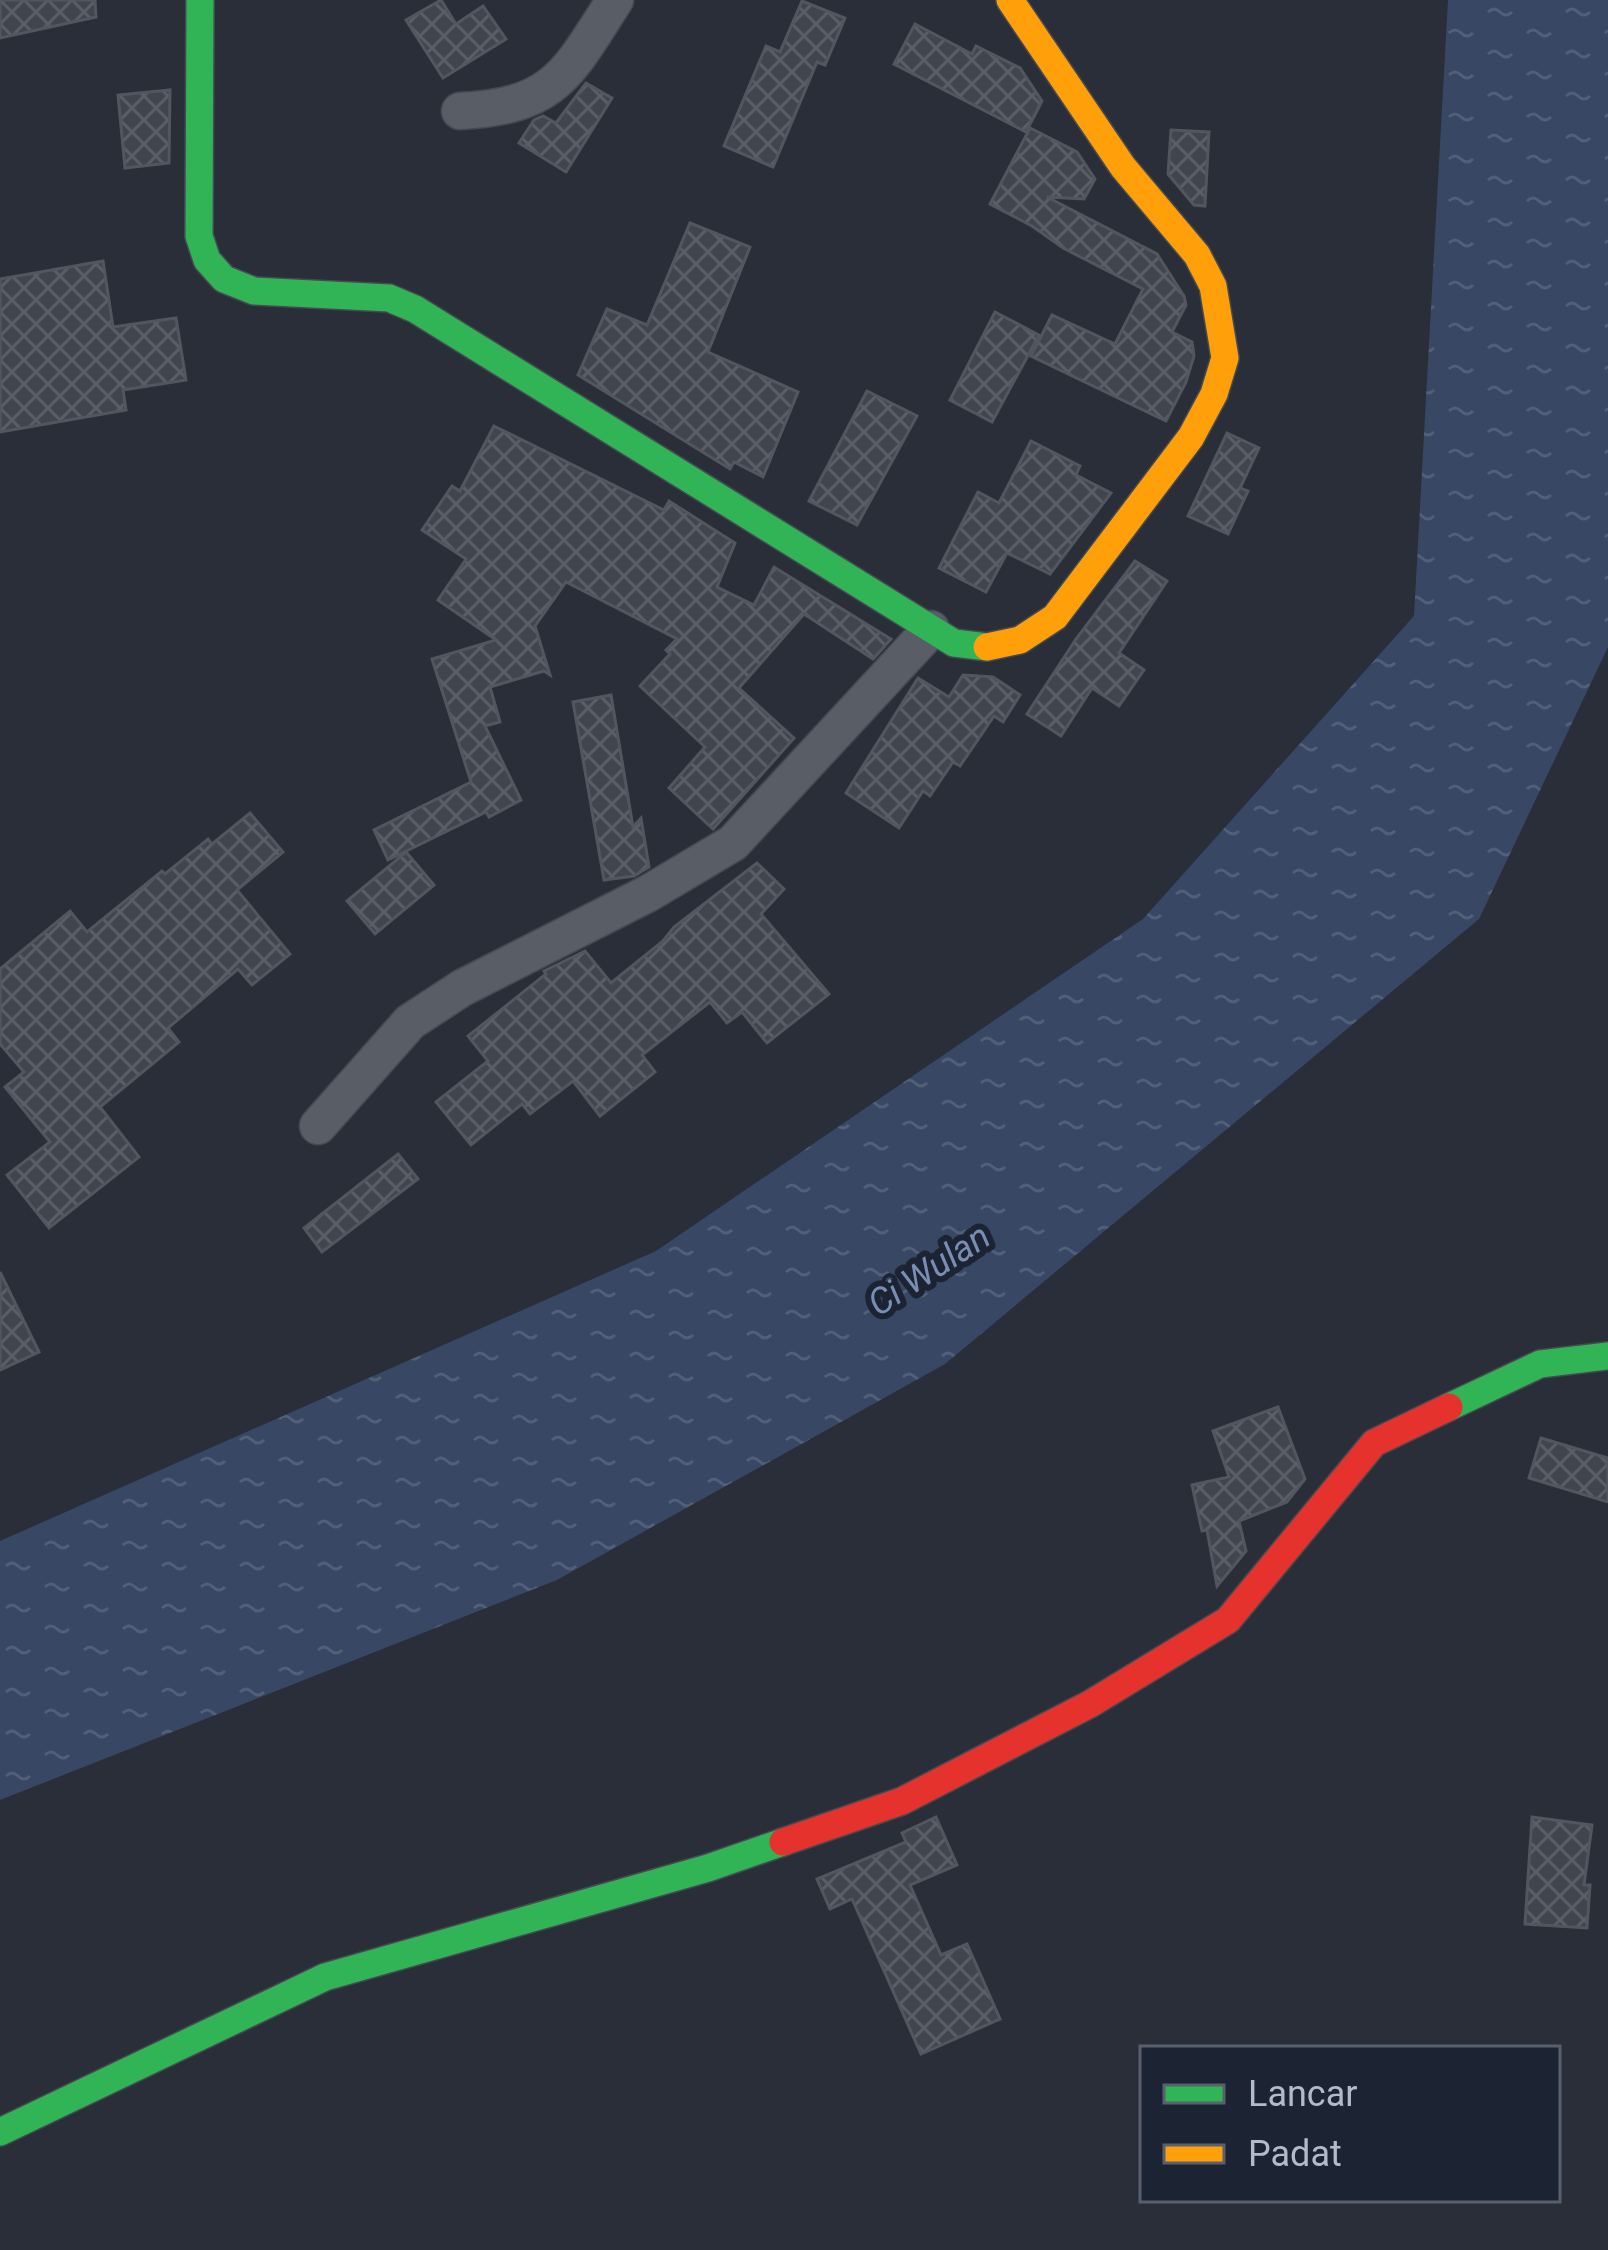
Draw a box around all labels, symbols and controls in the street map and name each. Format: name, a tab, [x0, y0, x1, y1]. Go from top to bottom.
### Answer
water label: Ci Wulan	[860, 1215, 998, 1325]
legend	[1140, 2046, 1560, 2202]
text: Lancar	[1248, 2073, 1357, 2115]
text: Padat	[1248, 2133, 1342, 2175]

